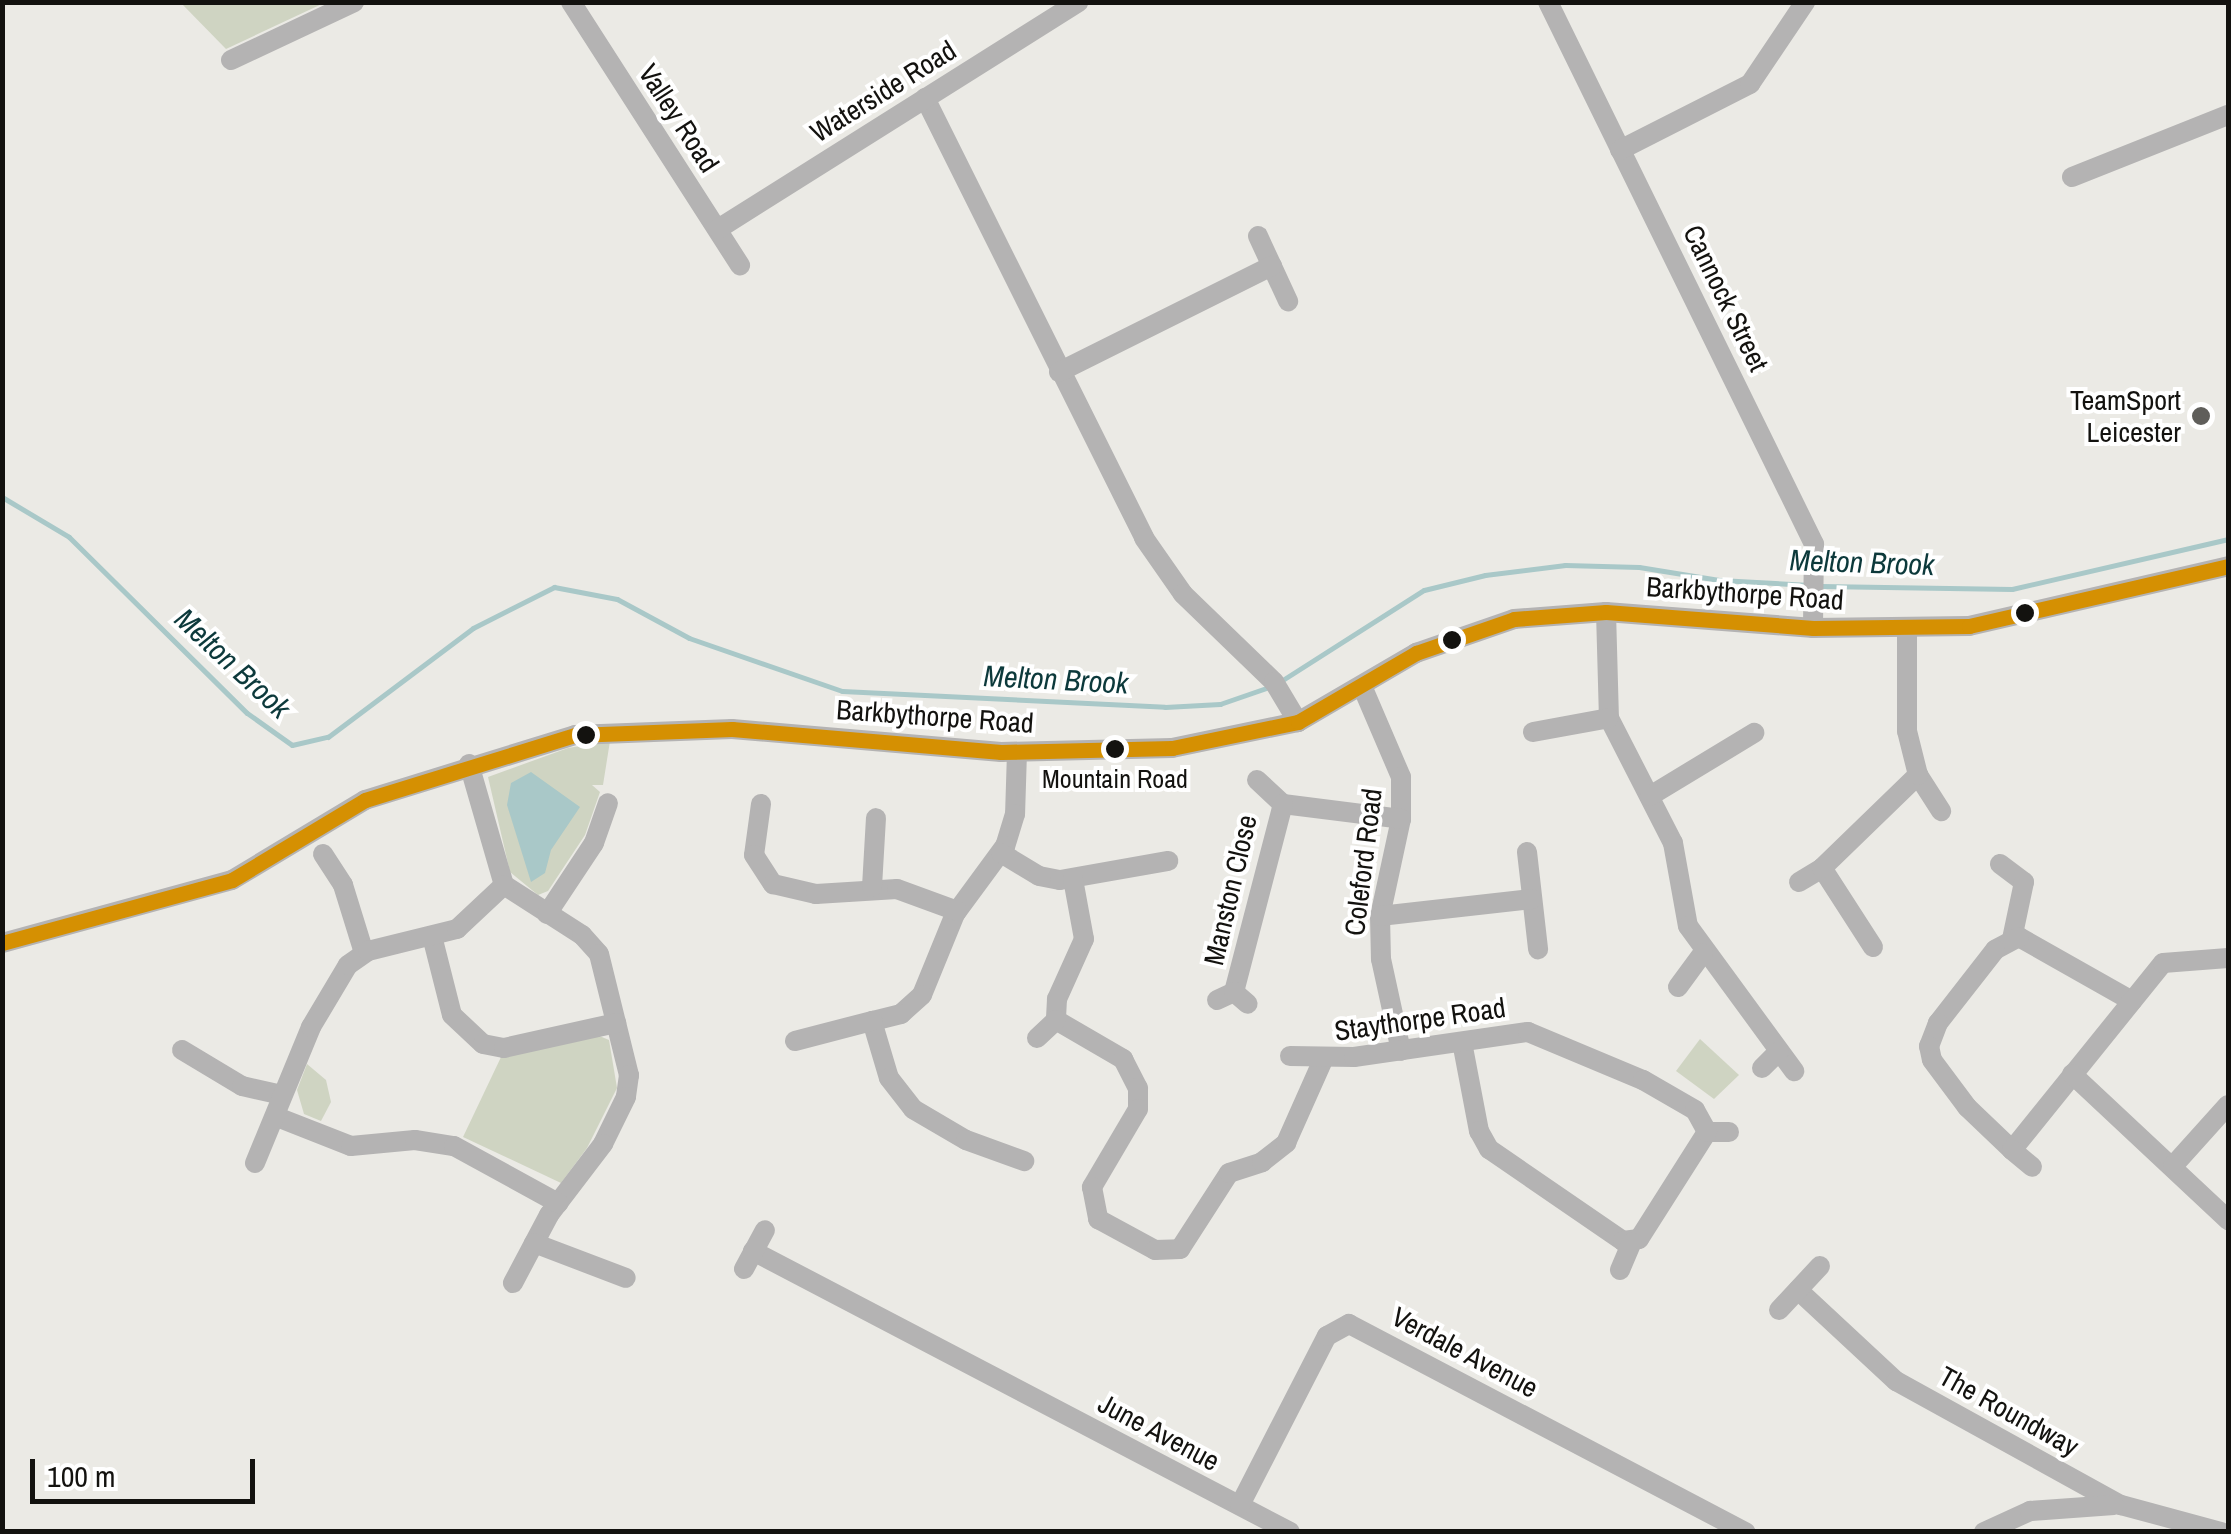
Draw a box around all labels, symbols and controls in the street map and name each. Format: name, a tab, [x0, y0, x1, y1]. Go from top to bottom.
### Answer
street label: Waterside Road	[804, 33, 962, 149]
street label: Valley Road	[632, 58, 726, 178]
street label: Cannock Street	[1676, 220, 1776, 376]
place label: TeamSport Leicester	[2070, 383, 2181, 449]
marker: TeamSport Leicester	[2190, 405, 2212, 427]
water label: Melton Brook	[1789, 541, 1935, 583]
street label: Barkbythorpe Road	[1645, 569, 1845, 617]
water label: Melton Brook	[168, 600, 298, 726]
unlabelled marker	[2015, 603, 2035, 623]
unlabelled marker	[1442, 630, 1462, 650]
water label: Melton Brook	[983, 657, 1129, 701]
street label: Barkbythorpe Road	[835, 692, 1035, 740]
unlabelled marker	[576, 725, 596, 745]
marker: Mountain Road	[1105, 739, 1125, 759]
place label: Mountain Road	[1042, 763, 1188, 795]
street label: Coleford Road	[1337, 786, 1389, 938]
street label: Manston Close	[1196, 812, 1264, 968]
street label: Staythorpe Road	[1332, 990, 1508, 1048]
street label: Verdale Avenue	[1386, 1299, 1544, 1405]
street label: The Roundway	[1933, 1359, 2085, 1463]
street label: June Avenue	[1092, 1386, 1226, 1478]
scale bar	[35, 1439, 260, 1501]
text: 100 m	[47, 1456, 115, 1496]

